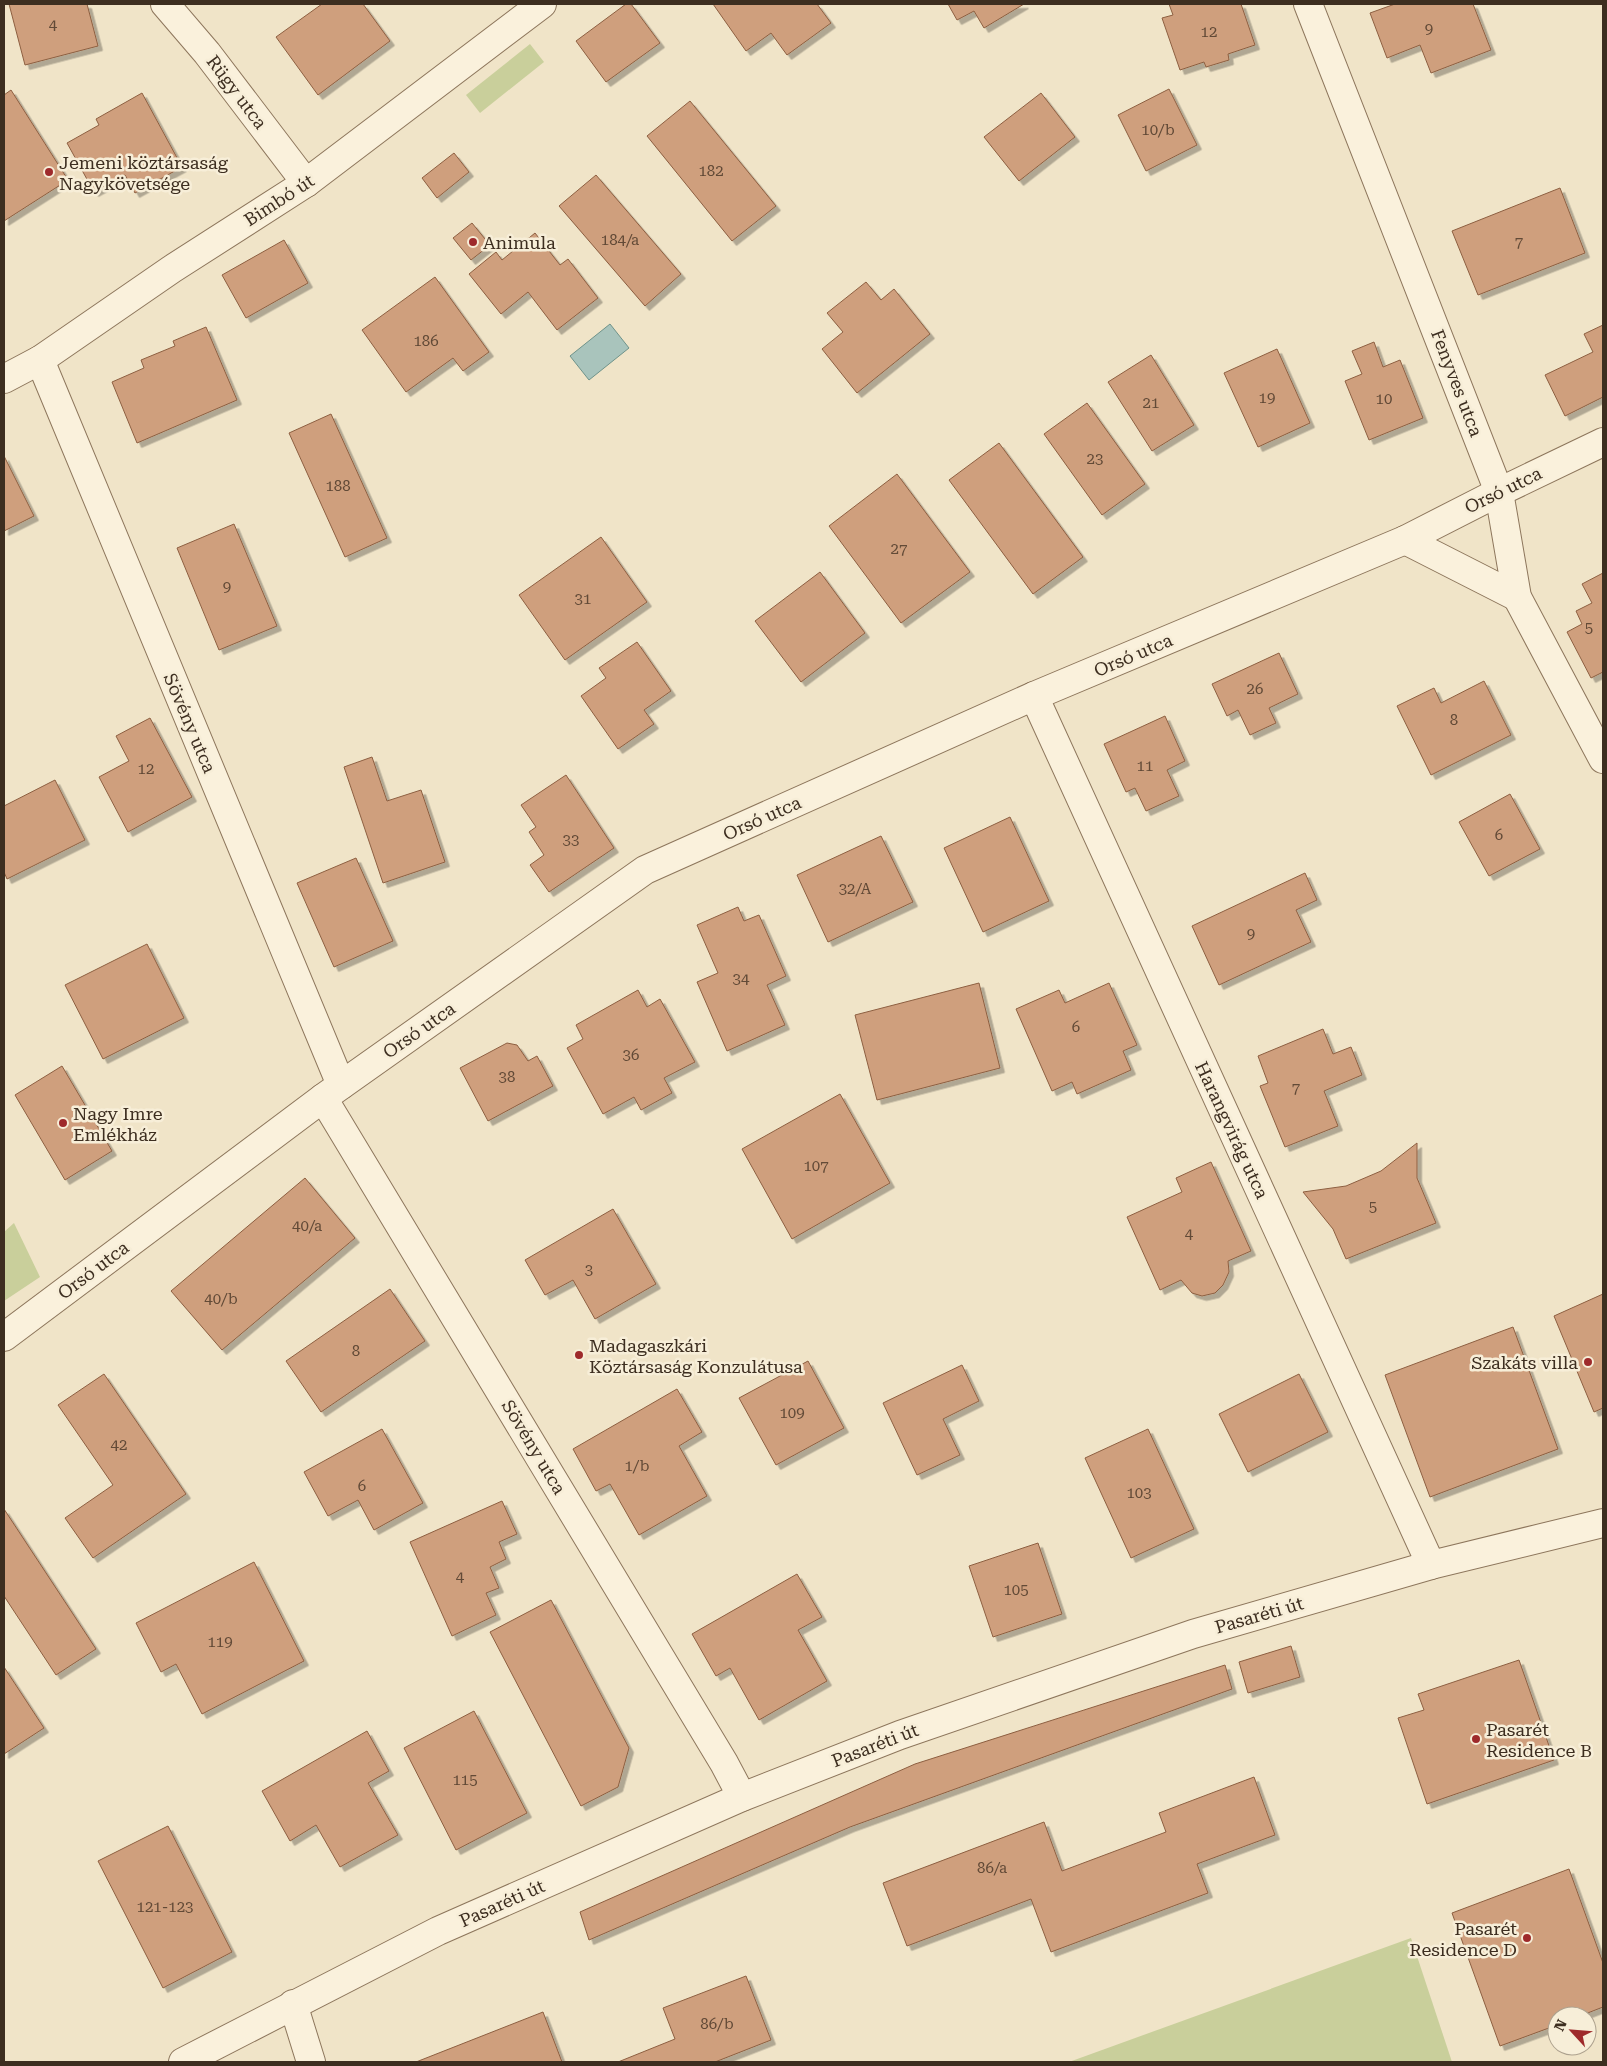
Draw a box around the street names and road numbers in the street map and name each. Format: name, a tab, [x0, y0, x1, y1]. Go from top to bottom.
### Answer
street label: Rügy utca	[203, 51, 272, 133]
street label: Bimbó út	[240, 170, 318, 230]
street label: Fenyves utca	[1427, 326, 1487, 440]
street label: Orsó utca	[1461, 462, 1545, 518]
street label: Orsó utca	[1091, 629, 1176, 681]
street label: Sövény utca	[160, 670, 221, 776]
street label: Orsó utca	[720, 791, 805, 845]
street label: Orsó utca	[379, 997, 459, 1063]
street label: Harangvirág utca	[1191, 1058, 1273, 1202]
street label: Orsó utca	[53, 1236, 133, 1303]
street label: Sövény utca	[498, 1396, 571, 1498]
street label: Pasaréti út	[1212, 1592, 1306, 1638]
street label: Pasaréti út	[829, 1719, 922, 1771]
street label: Pasaréti út	[456, 1875, 548, 1931]

